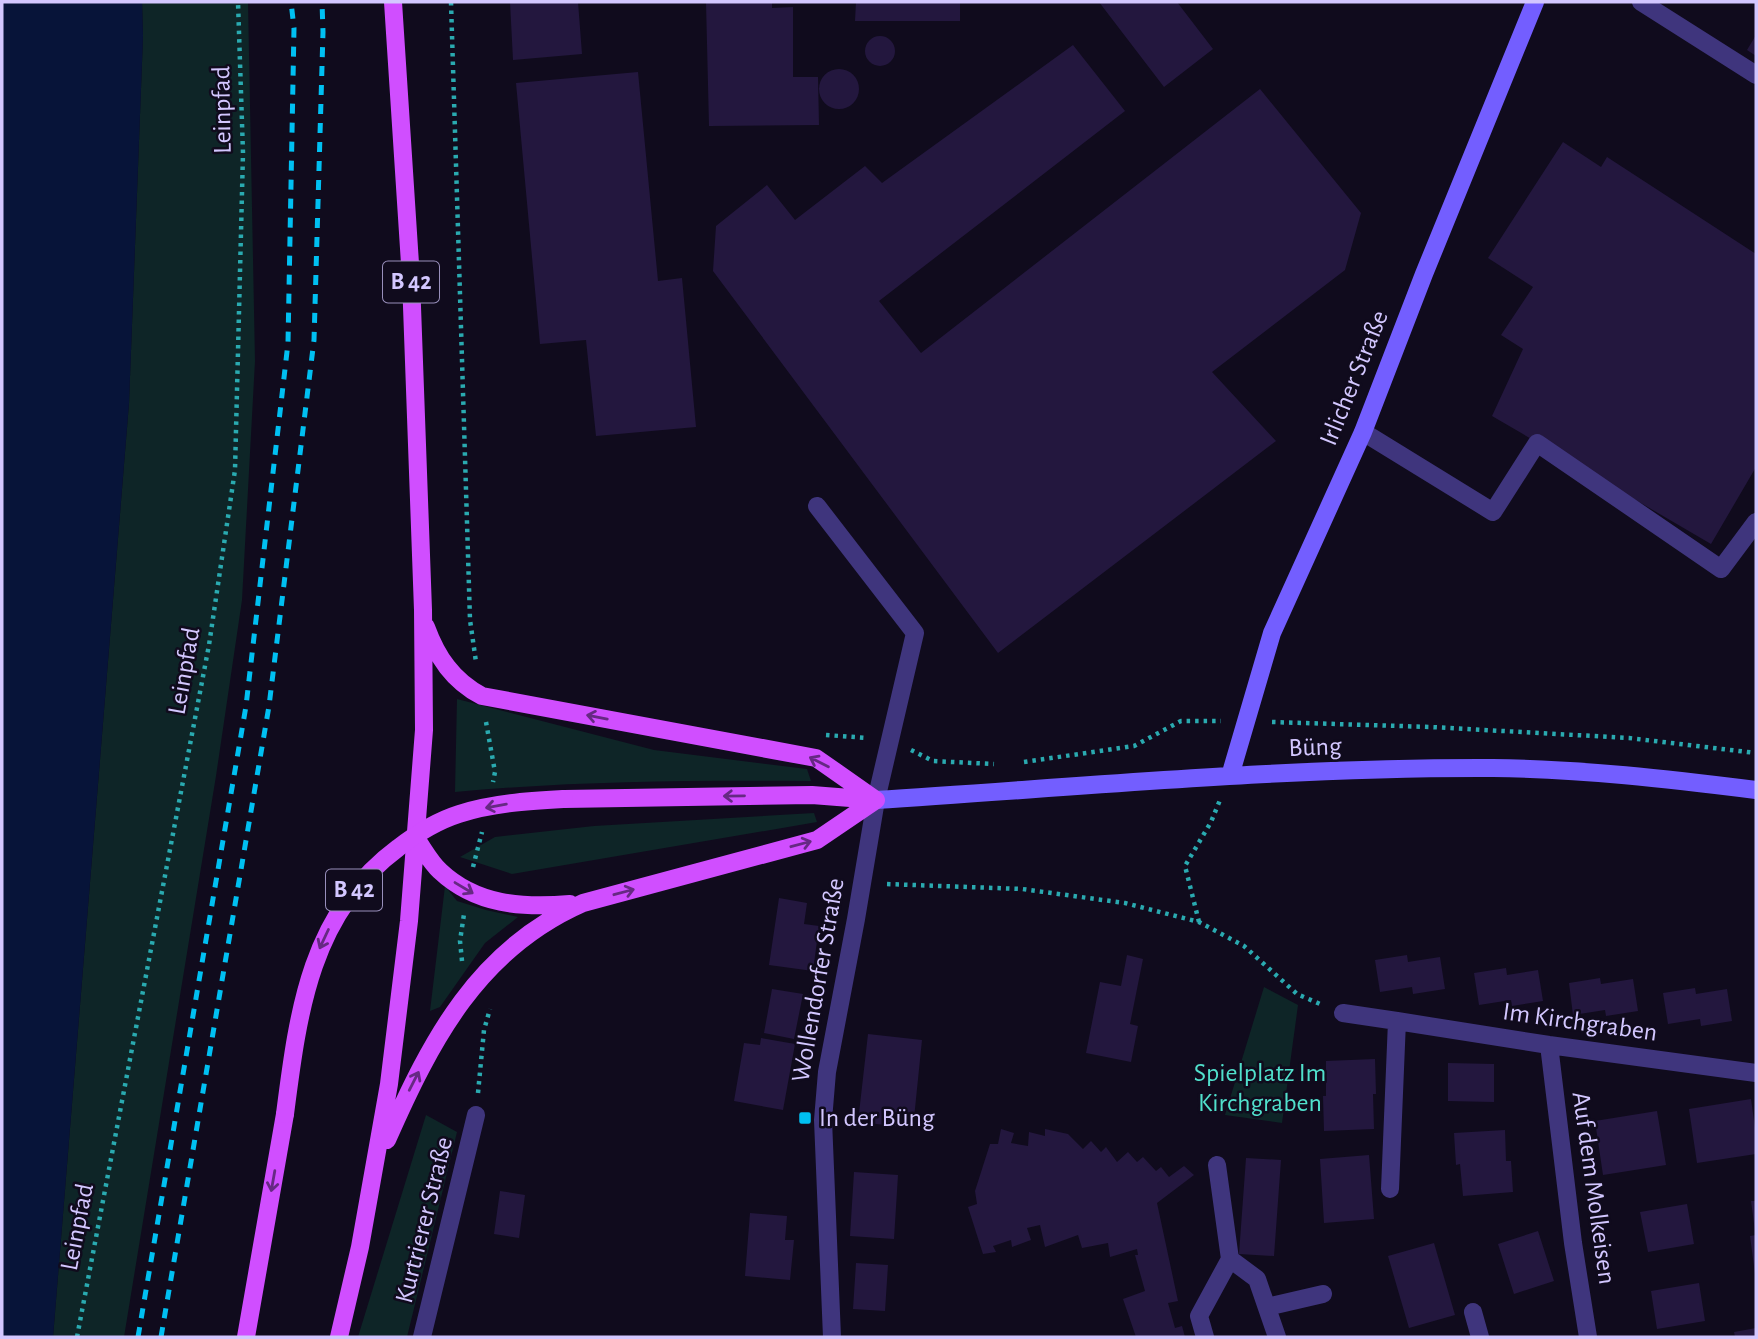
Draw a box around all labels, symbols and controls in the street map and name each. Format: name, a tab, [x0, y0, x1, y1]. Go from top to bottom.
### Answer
street label: Leinpfad	[208, 66, 236, 154]
road number: B 42	[383, 262, 439, 302]
street label: Irlicher Straße	[1315, 307, 1393, 449]
street label: Leinpfad	[164, 625, 204, 717]
one-way arrow	[586, 710, 609, 723]
street label: Büng	[1288, 733, 1342, 761]
one-way arrow	[810, 755, 830, 769]
one-way arrow	[723, 790, 746, 803]
one-way arrow	[486, 800, 508, 813]
one-way arrow	[789, 837, 811, 850]
road number: B 42	[326, 870, 382, 910]
street label: Wollendorfer Straße	[787, 876, 849, 1084]
one-way arrow	[453, 881, 473, 895]
one-way arrow	[612, 885, 634, 898]
one-way arrow	[317, 928, 330, 950]
street label: Im Kirchgraben	[1501, 998, 1659, 1046]
park label: Spielplatz Im Kirchgraben	[1194, 1060, 1326, 1116]
one-way arrow	[407, 1071, 421, 1092]
street label: Auf dem Molkeisen	[1568, 1090, 1620, 1286]
place label: In der Büng	[819, 1105, 935, 1131]
marker: In der Büng	[797, 1110, 813, 1126]
street label: Kurtrierer Straße	[391, 1134, 457, 1306]
one-way arrow	[266, 1169, 280, 1192]
street label: Leinpfad	[56, 1181, 98, 1273]

